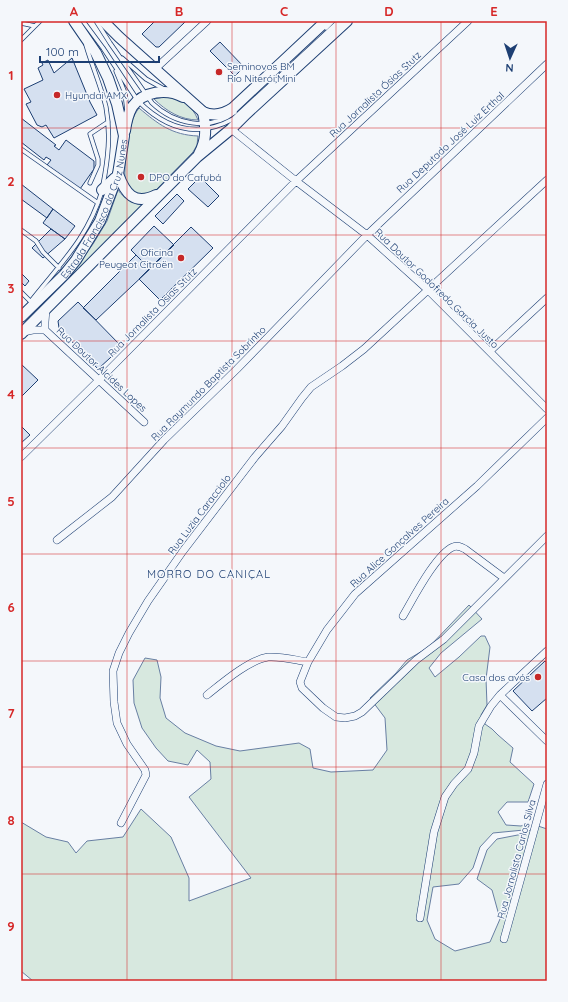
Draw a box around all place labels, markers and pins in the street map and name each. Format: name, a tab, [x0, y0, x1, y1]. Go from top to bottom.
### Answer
place label: Seminovos BM Rio Niterói;Mini	[227, 60, 295, 85]
marker: Seminovos BM Rio Niterói;Mini	[214, 67, 224, 77]
place label: Hyundai AMX	[65, 89, 127, 102]
marker: Hyundai AMX	[52, 90, 62, 100]
place label: DPO do Cafubá	[149, 171, 221, 184]
marker: DPO do Cafubá	[136, 172, 146, 182]
place label: Oficina Peugeot Citroën	[99, 246, 173, 271]
marker: Oficina Peugeot Citroën	[176, 253, 186, 263]
place label: Casa dos avós	[462, 671, 530, 684]
marker: Casa dos avós	[533, 672, 543, 682]

